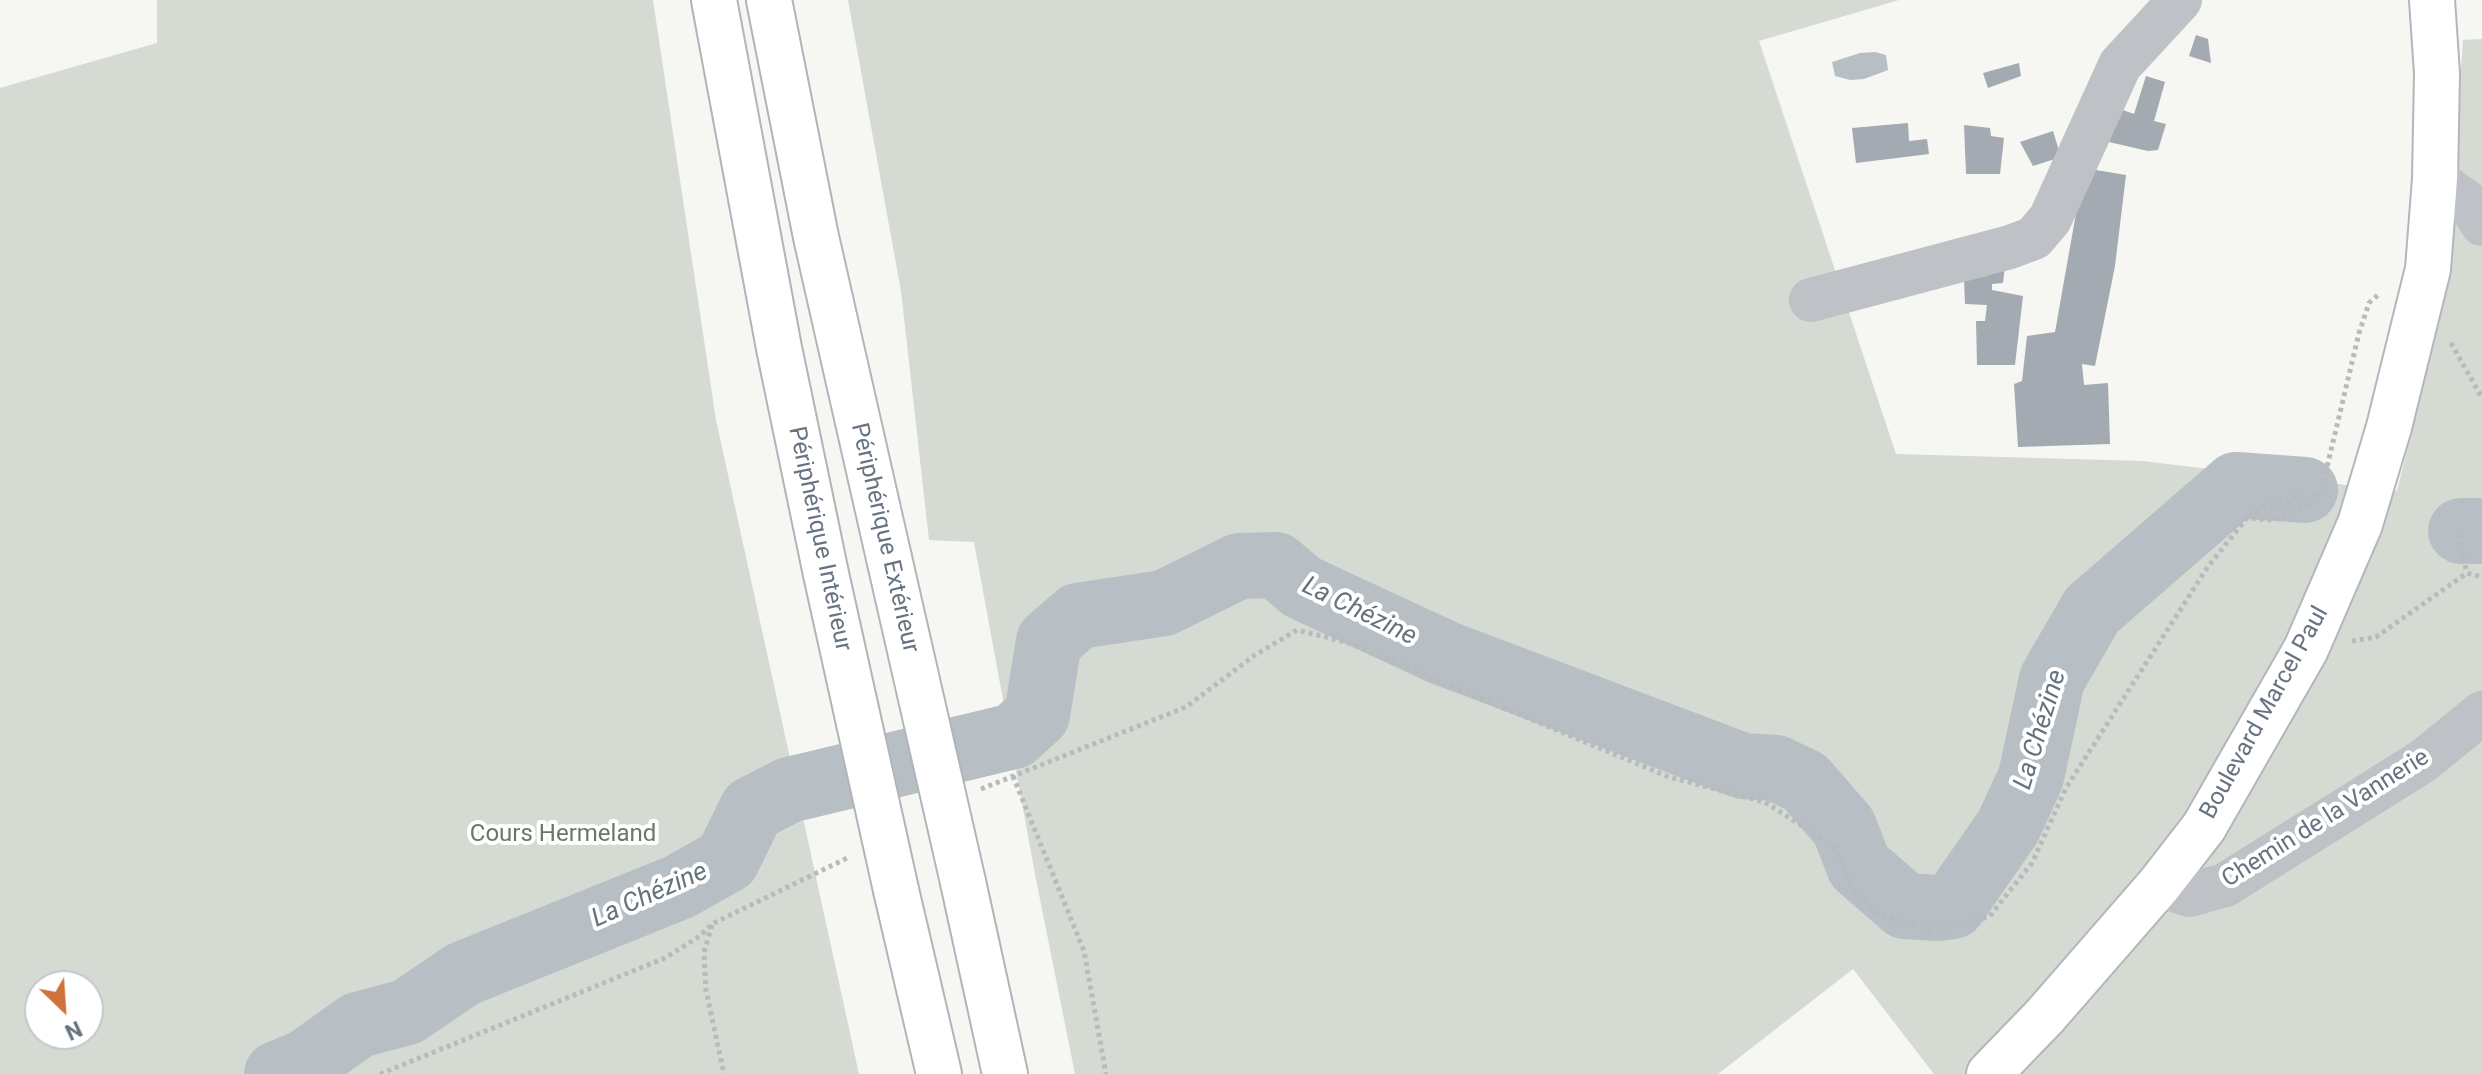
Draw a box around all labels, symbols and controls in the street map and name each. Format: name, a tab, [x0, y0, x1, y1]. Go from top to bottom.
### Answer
street label: Périphérique Extérieur	[844, 420, 924, 656]
street label: Périphérique Intérieur	[781, 424, 857, 654]
water label: La Chézine	[1297, 571, 1421, 653]
street label: Boulevard Marcel Paul	[2195, 602, 2335, 824]
water label: La Chézine	[2008, 666, 2074, 794]
street label: Chemin de la Vannerie	[2217, 744, 2435, 894]
park label: Cours Hermeland	[470, 821, 656, 849]
water label: La Chézine	[587, 857, 713, 935]
north arrow	[24, 970, 104, 1050]
text: N	[61, 1016, 86, 1045]

